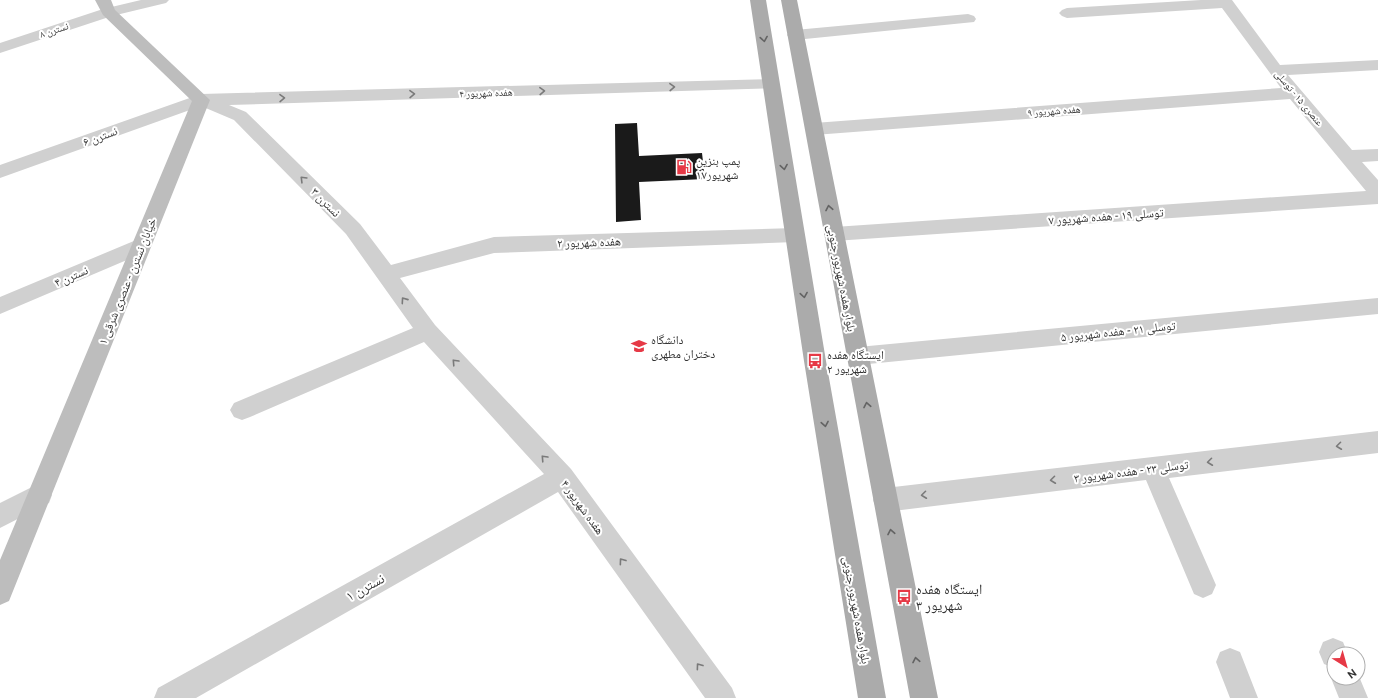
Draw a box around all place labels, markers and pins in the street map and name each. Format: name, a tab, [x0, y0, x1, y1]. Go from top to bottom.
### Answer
place label: پمپ بنزین ۱۷شهریور	[696, 154, 741, 182]
fuel station icon: پمپ بنزین ۱۷شهریور	[675, 158, 693, 176]
place label: دانشگاه دختران مطهری	[651, 333, 715, 361]
school or university icon: دانشگاه دختران مطهری	[630, 337, 648, 355]
place label: ایستگاه هفده شهریور ۲	[827, 348, 884, 376]
bus stop icon: ایستگاه هفده شهریور ۲	[806, 352, 824, 370]
place label: ایستگاه هفده شهریور ۳	[916, 581, 982, 614]
bus stop icon: ایستگاه هفده شهریور ۳	[895, 588, 913, 606]

